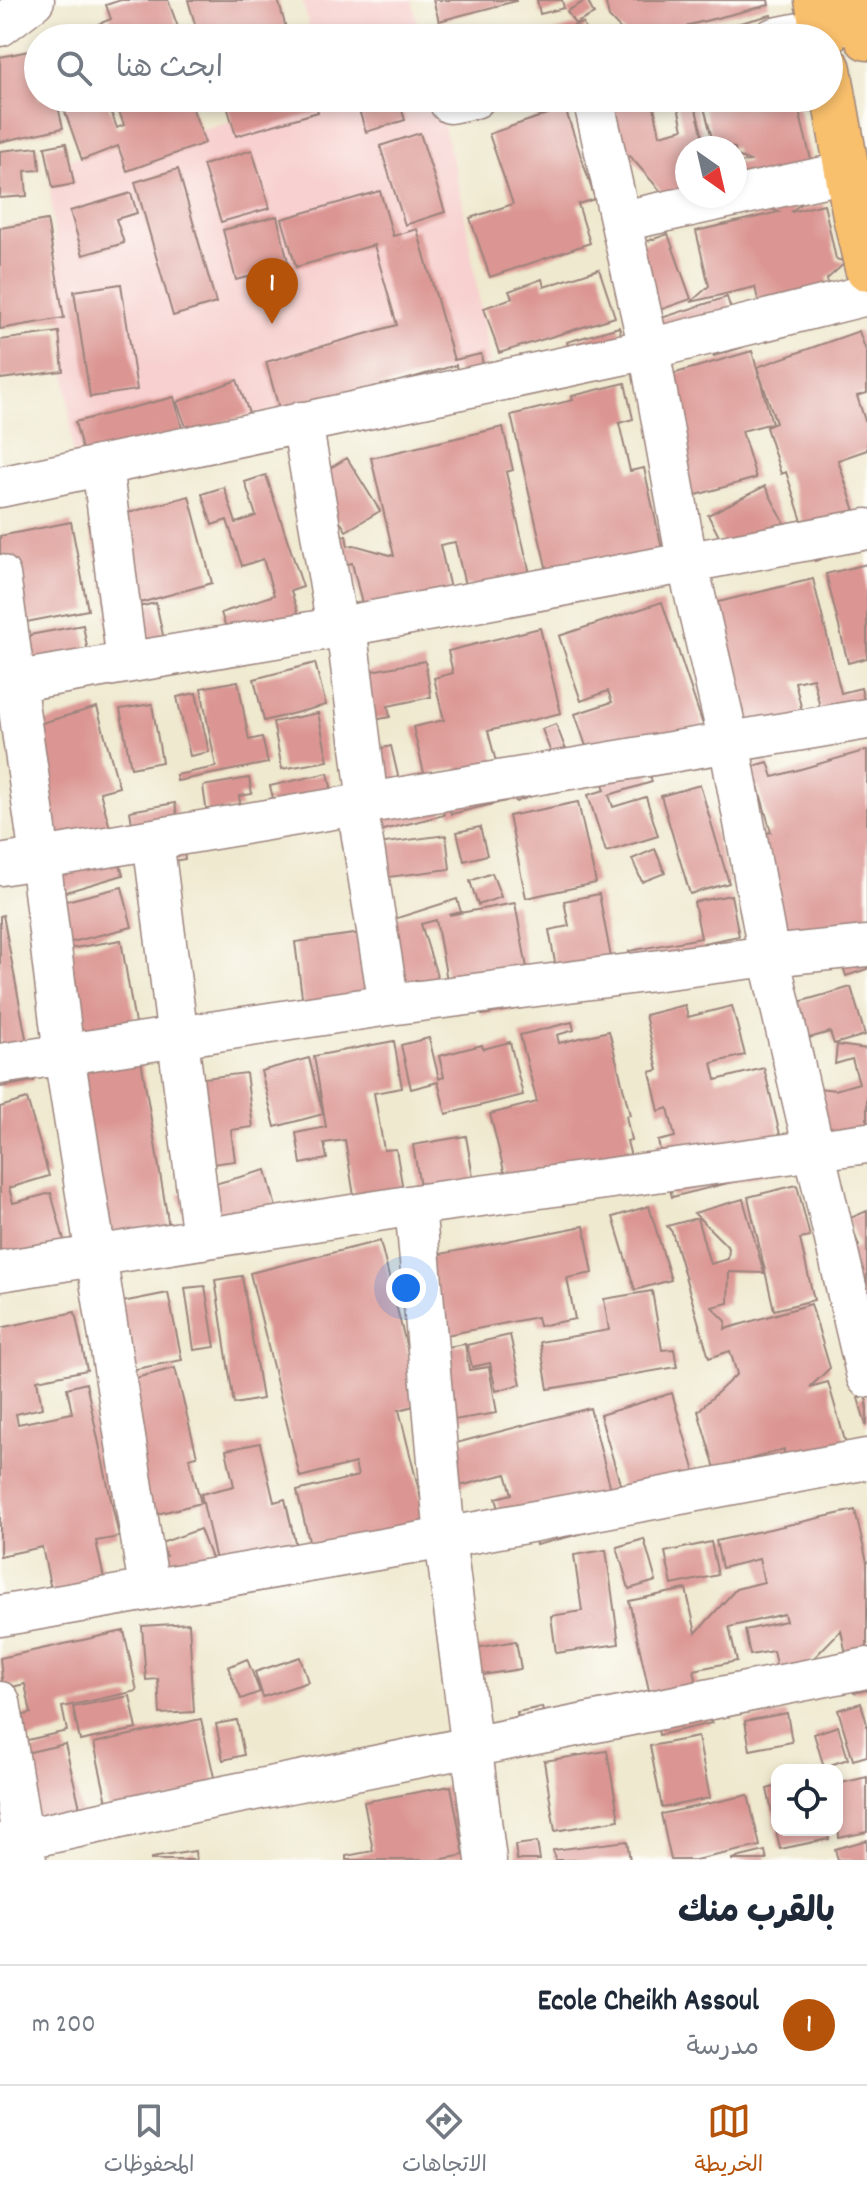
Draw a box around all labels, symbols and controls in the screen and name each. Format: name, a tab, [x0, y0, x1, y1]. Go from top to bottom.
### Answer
search box	[24, 24, 843, 112]
icon: search	[52, 46, 96, 90]
text: ابحث هنا	[116, 49, 223, 92]
north arrow	[675, 136, 747, 208]
pin: 1	[246, 258, 298, 324]
your location	[386, 1268, 426, 1308]
map controls	[771, 1764, 843, 1836]
button: locate	[771, 1764, 843, 1836]
text: بالقرب منك	[678, 1890, 835, 1939]
text: Ecole Cheikh Assoul	[538, 1982, 759, 2025]
text: 200 m	[32, 2007, 96, 2044]
text: 1	[806, 2007, 812, 2044]
text: مدرسة	[687, 2030, 759, 2067]
tab: المحفوظات	[104, 2099, 194, 2183]
tab: الاتجاهات	[402, 2099, 487, 2183]
tab: الخريطة	[695, 2099, 763, 2183]

